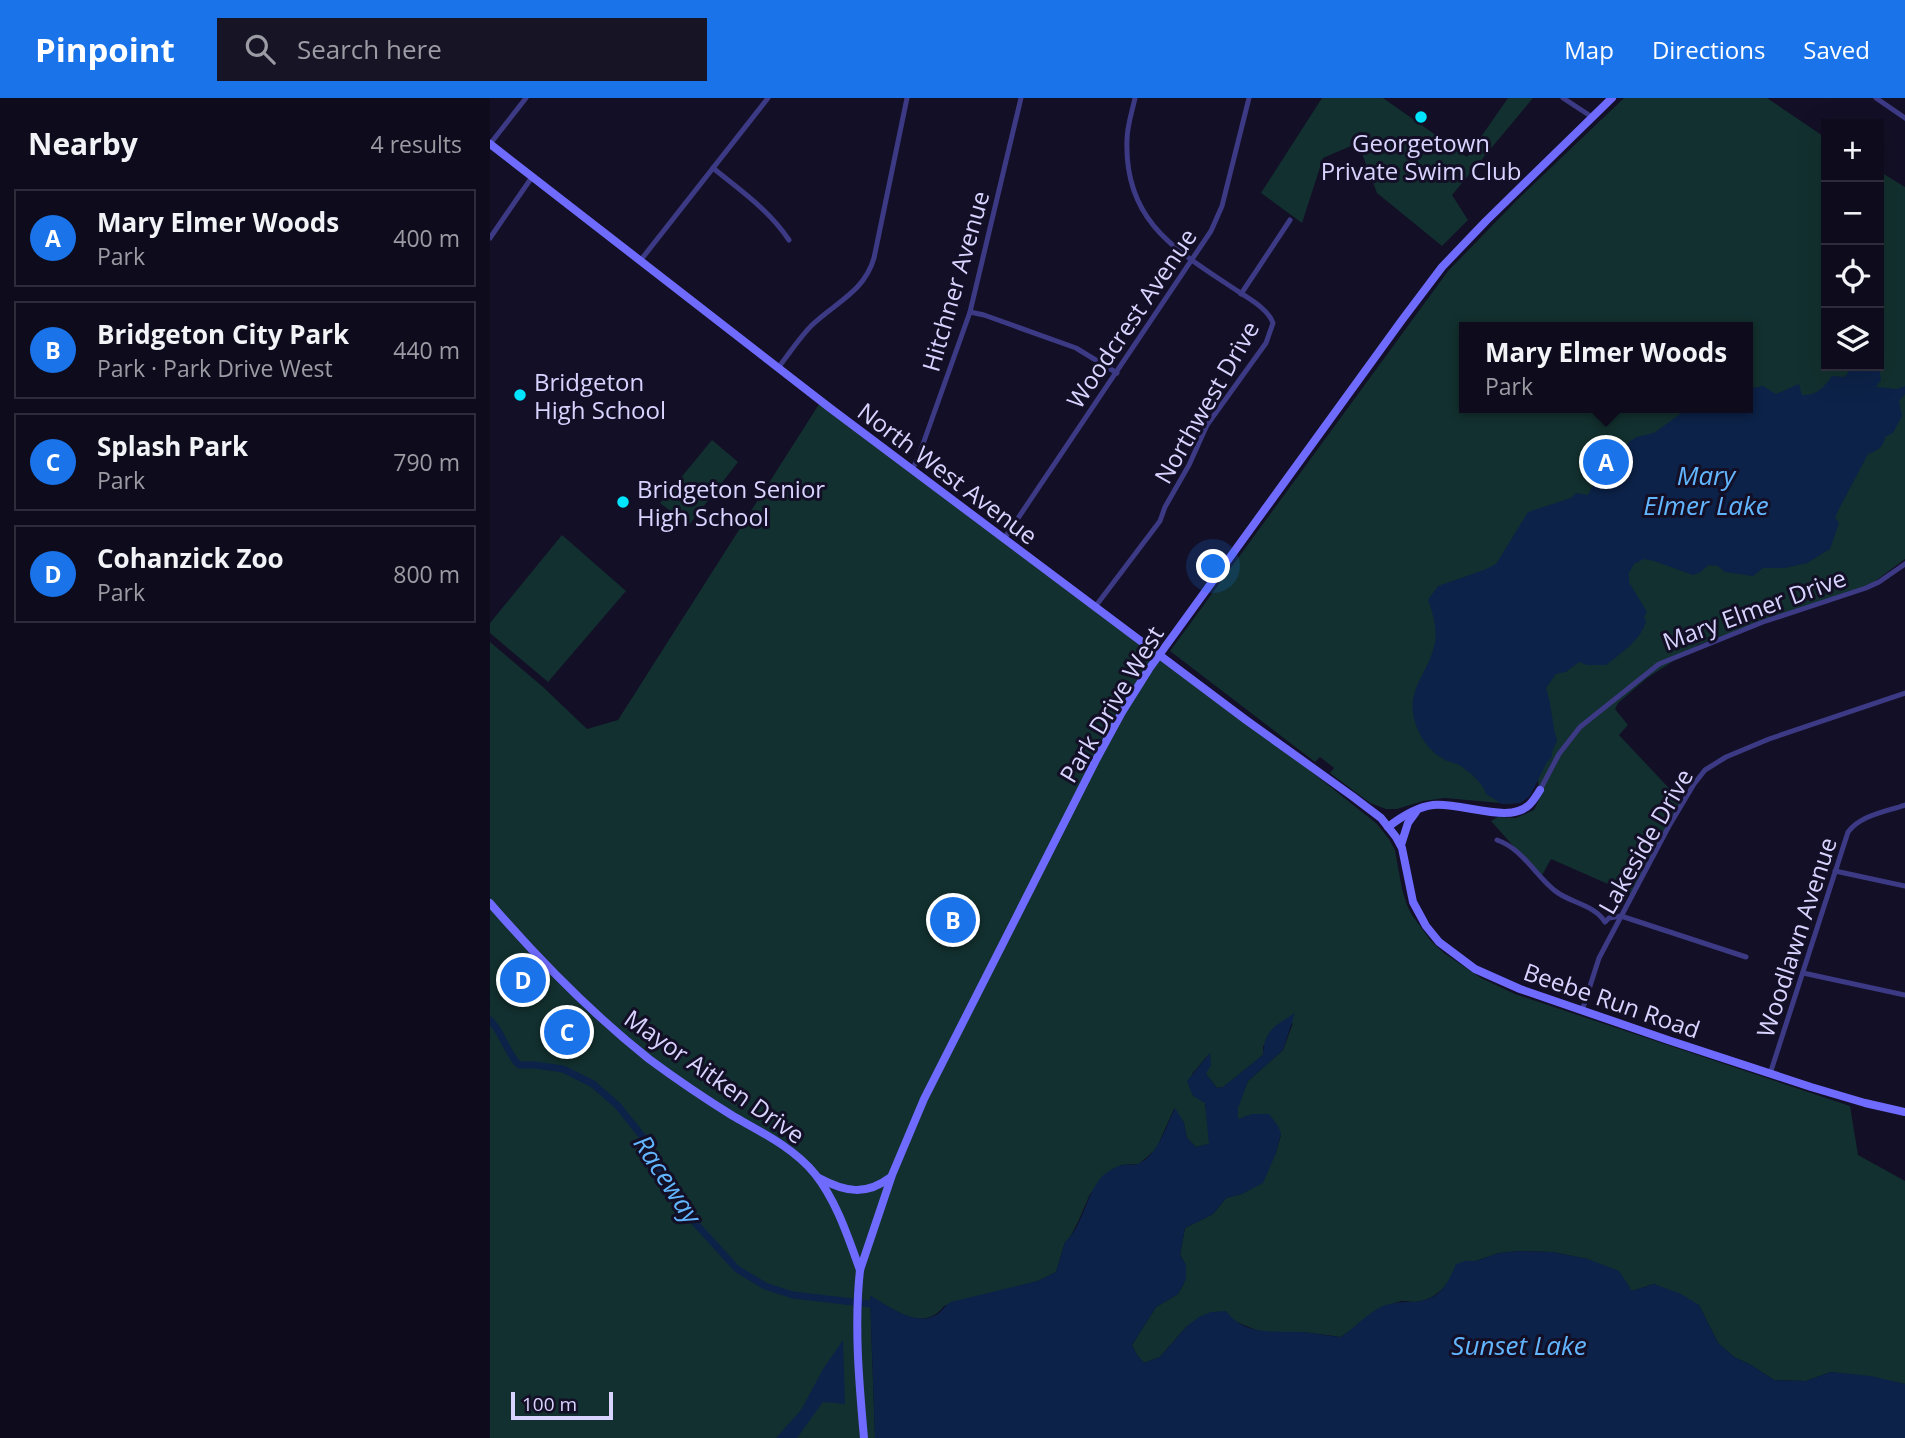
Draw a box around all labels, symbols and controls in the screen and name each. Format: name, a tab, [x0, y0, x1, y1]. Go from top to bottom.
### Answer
search box	[217, 18, 707, 81]
text: Pinpoint	[35, 27, 175, 72]
icon: search	[241, 30, 279, 68]
text: Search here	[297, 31, 442, 67]
text: Map	[1564, 33, 1614, 66]
text: Directions	[1652, 33, 1765, 66]
text: Saved	[1803, 33, 1870, 66]
marker: Georgetown Private Swim Club	[1413, 109, 1429, 125]
map controls	[1821, 119, 1884, 371]
button: +	[1821, 119, 1884, 182]
text: Nearby	[28, 123, 138, 164]
place label: Georgetown Private Swim Club	[1321, 126, 1521, 187]
text: 4 results	[371, 128, 462, 160]
button: −	[1821, 182, 1884, 245]
street label: Hitchner Avenue	[913, 187, 997, 375]
text: Mary Elmer Woods	[97, 204, 339, 240]
text: A	[45, 222, 61, 254]
text: 400 m	[393, 222, 460, 254]
street label: Woodcrest Avenue	[1059, 222, 1203, 414]
text: Park	[97, 240, 145, 272]
button: locate	[1821, 245, 1884, 308]
button: layers	[1821, 308, 1884, 371]
street label: Northwest Drive	[1146, 315, 1266, 489]
text: Bridgeton City Park	[97, 316, 349, 352]
popup	[1459, 322, 1753, 413]
text: B	[45, 334, 61, 366]
text: 440 m	[393, 334, 460, 366]
text: Mary Elmer Woods	[1485, 334, 1727, 370]
text: Park · Park Drive West	[97, 352, 333, 384]
place label: Bridgeton High School	[534, 365, 666, 426]
text: Park	[1485, 370, 1533, 402]
marker: Bridgeton High School	[512, 387, 528, 403]
street label: North West Avenue	[851, 394, 1045, 552]
text: Splash Park	[97, 428, 248, 464]
pin: A	[1583, 436, 1629, 488]
text: C	[46, 446, 60, 478]
text: 790 m	[393, 446, 460, 478]
water label: Mary Elmer Lake	[1643, 457, 1769, 523]
text: Park	[97, 464, 145, 496]
place label: Bridgeton Senior High School	[637, 472, 825, 533]
marker: Bridgeton Senior High School	[615, 494, 631, 510]
text: Cohanzick Zoo	[97, 540, 284, 576]
your location	[1196, 549, 1230, 583]
text: D	[44, 558, 62, 590]
text: 800 m	[393, 558, 460, 590]
street label: Mary Elmer Drive	[1658, 561, 1850, 657]
text: Park	[97, 576, 145, 608]
street label: Park Drive West	[1051, 620, 1171, 788]
street label: Lakeside Drive	[1590, 762, 1700, 920]
street label: Woodlawn Avenue	[1748, 833, 1844, 1041]
pin: B	[930, 894, 976, 946]
pin: D	[500, 954, 546, 1006]
street label: Beebe Run Road	[1519, 954, 1705, 1046]
street label: Mayor Aitken Drive	[618, 1001, 812, 1151]
pin: C	[544, 1006, 590, 1058]
water label: Raceway	[626, 1127, 711, 1232]
water label: Sunset Lake	[1451, 1327, 1587, 1363]
scale bar	[511, 1389, 612, 1421]
text: 100 m	[522, 1391, 577, 1417]

